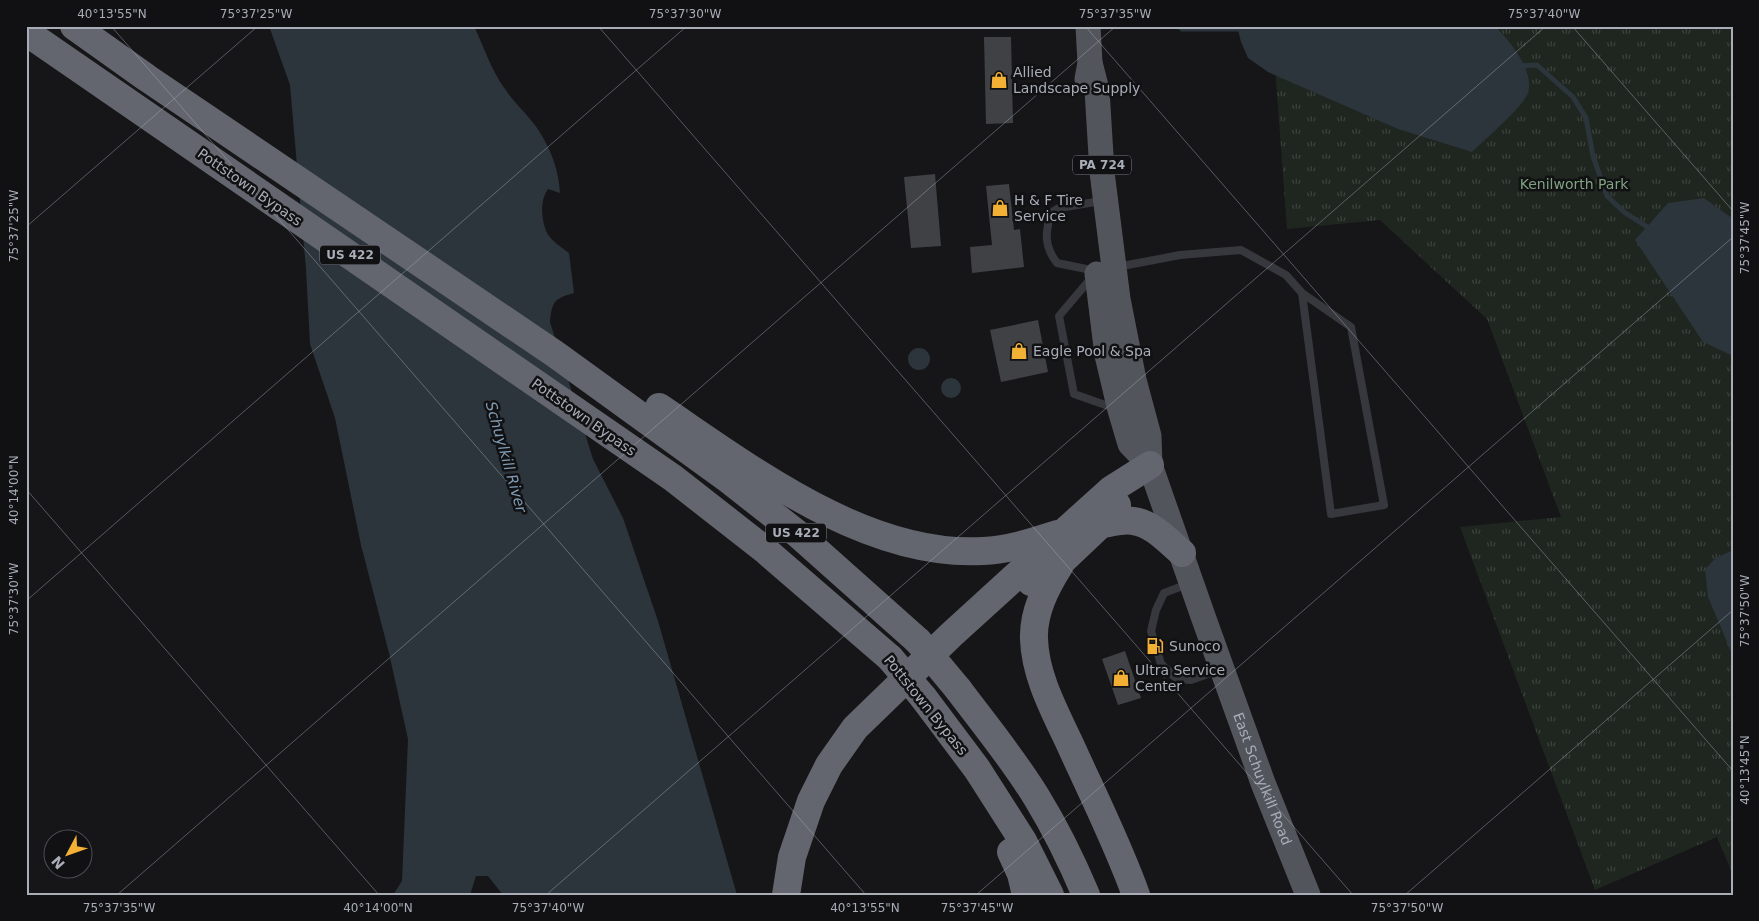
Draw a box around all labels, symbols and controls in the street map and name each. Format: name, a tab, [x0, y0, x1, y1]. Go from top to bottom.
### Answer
text: 40°13'55"N	[77, 7, 147, 21]
text: 75°37'25"W	[220, 7, 292, 21]
text: 75°37'30"W	[649, 7, 721, 21]
text: 75°37'35"W	[1079, 7, 1151, 21]
text: 75°37'40"W	[1508, 7, 1580, 21]
place label: Allied Landscape Supply	[1013, 64, 1140, 96]
shop icon: Allied Landscape Supply	[989, 70, 1009, 90]
street label: Pottstown Bypass	[195, 145, 305, 229]
road number: PA 724	[1073, 156, 1131, 174]
park label: Kenilworth Park	[1520, 176, 1629, 192]
text: 75°37'25"W	[7, 190, 21, 262]
place label: H & F Tire Service	[1014, 192, 1083, 224]
shop icon: H & F Tire Service	[990, 198, 1010, 218]
text: 75°37'45"W	[1738, 202, 1752, 274]
road number: US 422	[320, 246, 380, 264]
shop icon: Eagle Pool & Spa	[1009, 341, 1029, 361]
place label: Eagle Pool & Spa	[1033, 343, 1151, 359]
street label: Pottstown Bypass	[529, 375, 639, 459]
water label: Schuylkill River	[482, 399, 531, 515]
text: 40°14'00"N	[7, 455, 21, 525]
road number: US 422	[766, 524, 826, 542]
text: 75°37'30"W	[7, 563, 21, 635]
text: 75°37'50"W	[1738, 575, 1752, 647]
fuel station icon: Sunoco	[1145, 636, 1165, 656]
place label: Sunoco	[1169, 638, 1220, 654]
street label: Pottstown Bypass	[881, 652, 971, 758]
place label: Ultra Service Center	[1135, 662, 1225, 694]
shop icon: Ultra Service Center	[1111, 668, 1131, 688]
street label: East Schuylkill Road	[1230, 710, 1295, 847]
text: 40°13'45"N	[1738, 735, 1752, 805]
north arrow	[42, 828, 92, 878]
text: N	[48, 853, 68, 872]
text: 75°37'35"W	[83, 901, 155, 915]
text: 40°14'00"N	[343, 901, 413, 915]
text: 75°37'40"W	[512, 901, 584, 915]
text: 40°13'55"N	[830, 901, 900, 915]
text: 75°37'45"W	[941, 901, 1013, 915]
text: 75°37'50"W	[1371, 901, 1443, 915]

